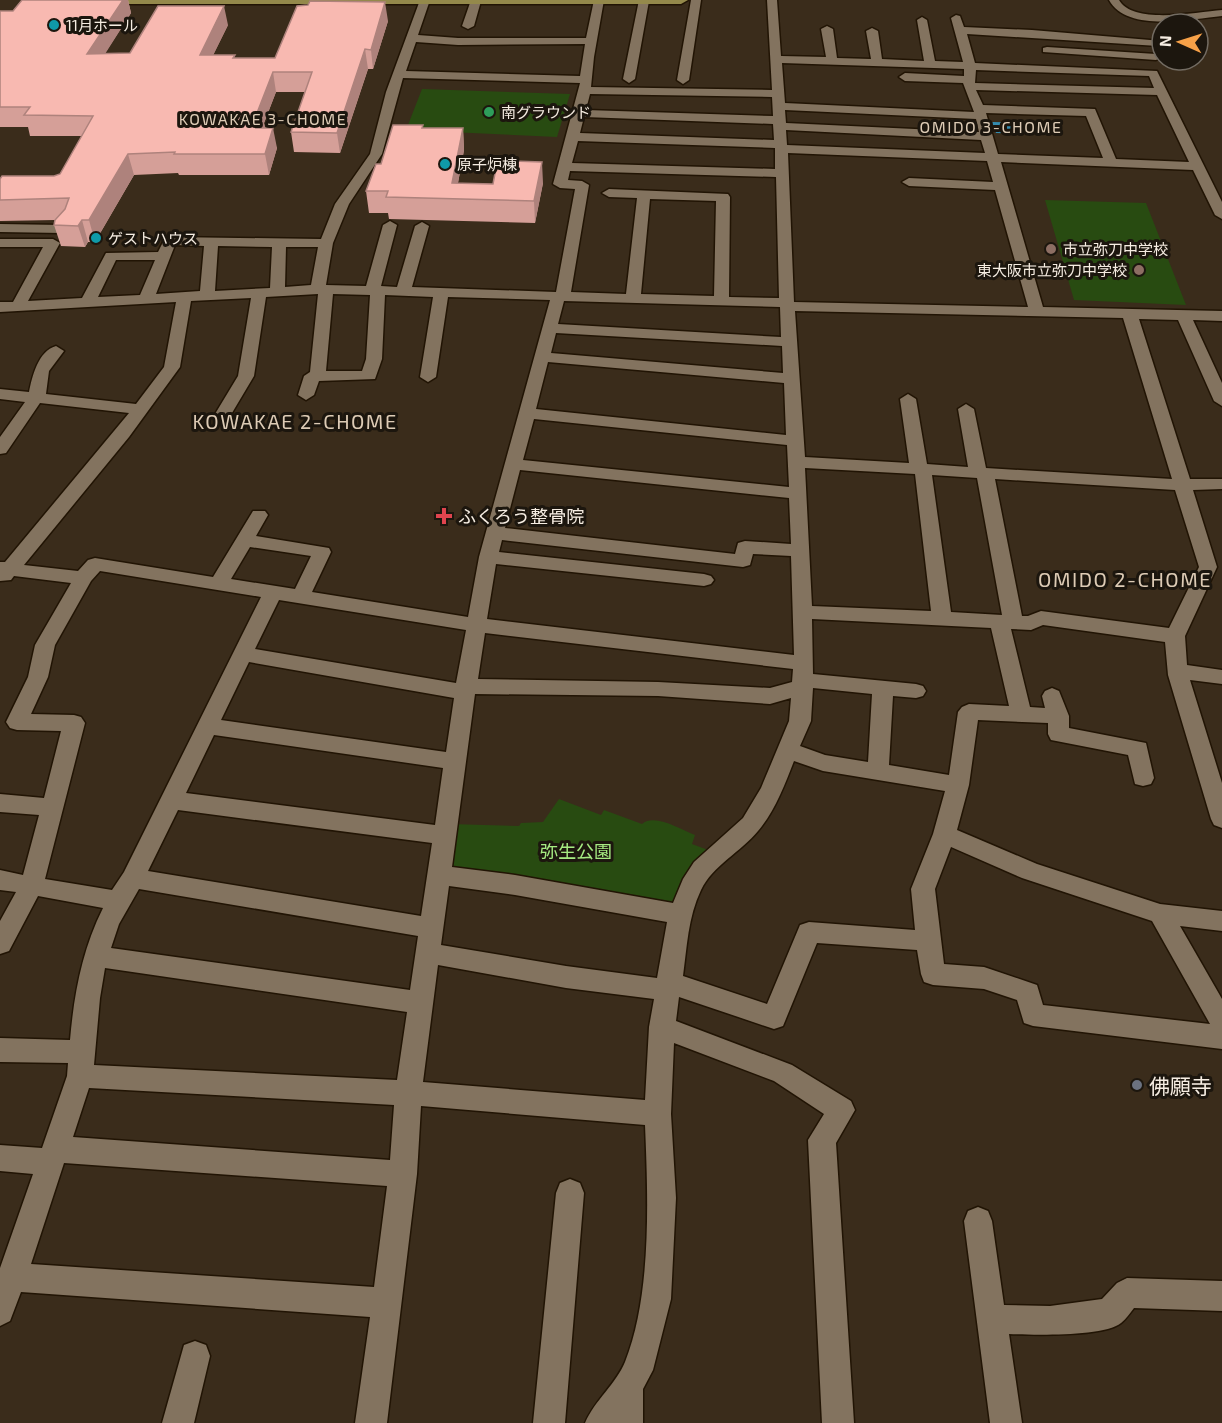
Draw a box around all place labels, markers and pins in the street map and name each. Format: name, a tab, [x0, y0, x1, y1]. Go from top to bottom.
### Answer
place label: 11月ホール	[66, 16, 138, 34]
marker: 11月ホール	[47, 18, 61, 32]
place label: 南グラウンド	[501, 103, 591, 121]
marker: 南グラウンド	[482, 105, 496, 119]
place label: 原子炉棟	[457, 155, 517, 173]
marker: 原子炉棟	[438, 157, 452, 171]
place label: ゲストハウス	[108, 229, 198, 247]
marker: ゲストハウス	[89, 231, 103, 245]
place label: 市立弥刀中学校	[1063, 240, 1168, 258]
marker: 市立弥刀中学校	[1044, 242, 1058, 256]
place label: 東大阪市立弥刀中学校	[977, 261, 1127, 279]
marker: 東大阪市立弥刀中学校	[1132, 263, 1146, 277]
place label: ふくろう整骨院	[458, 505, 584, 527]
marker: ふくろう整骨院	[435, 507, 453, 525]
place label: 佛願寺	[1149, 1073, 1212, 1098]
marker: 佛願寺	[1130, 1078, 1144, 1092]

